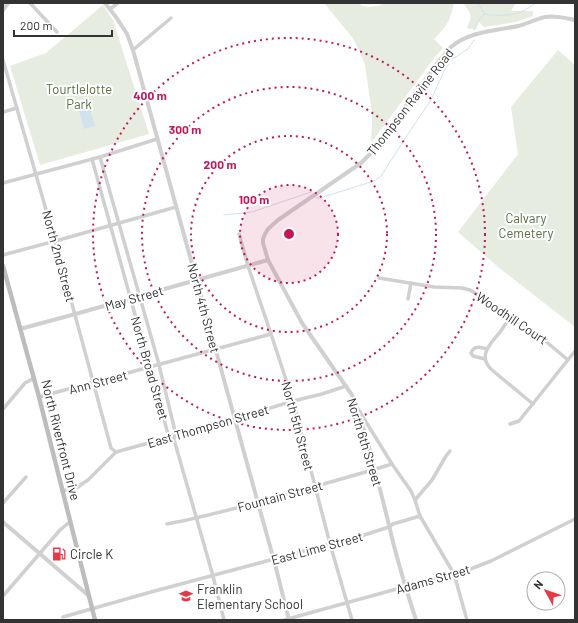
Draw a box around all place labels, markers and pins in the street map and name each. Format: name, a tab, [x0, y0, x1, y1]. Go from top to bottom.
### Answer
centre of rings	[282, 227, 296, 241]
fuel station icon: Circle K	[51, 546, 67, 562]
place label: Circle K	[70, 546, 113, 562]
place label: Franklin Elementary School	[197, 581, 303, 612]
school or university icon: Franklin Elementary School	[178, 588, 194, 604]

